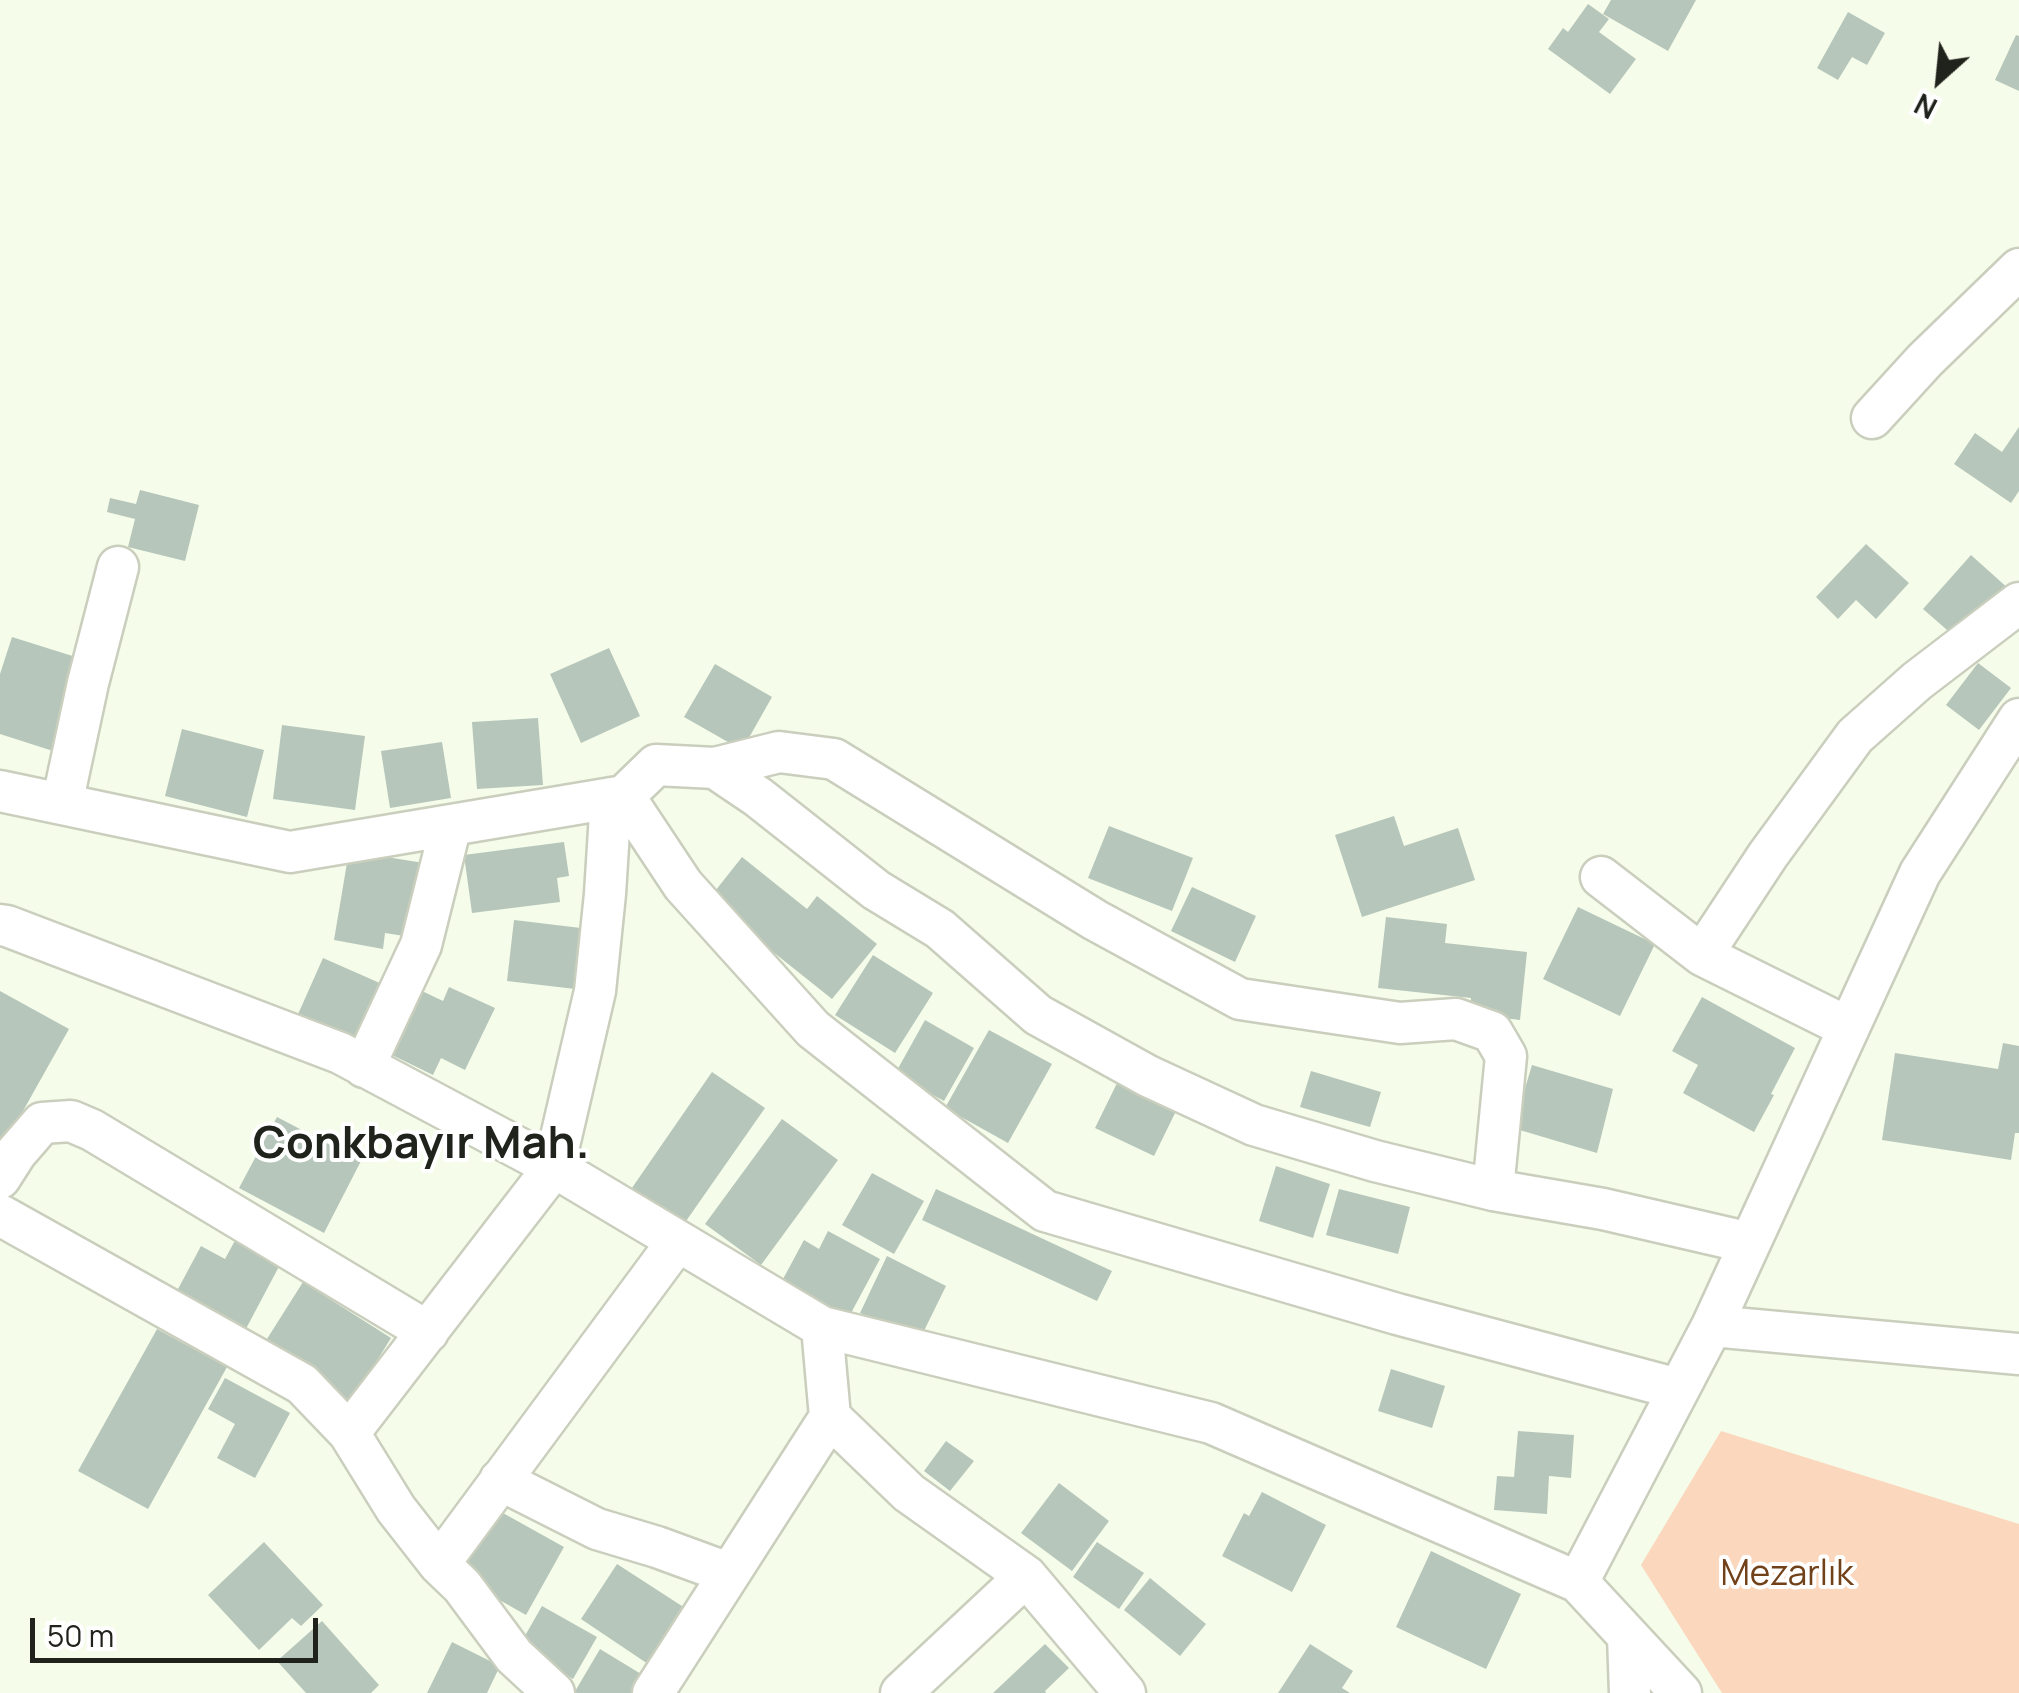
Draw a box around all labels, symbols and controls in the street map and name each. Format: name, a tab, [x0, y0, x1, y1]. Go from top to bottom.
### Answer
north arrow	[1889, 30, 1989, 130]
text: N	[1908, 85, 1943, 128]
district label: Conkbayır Mah.	[253, 1118, 589, 1172]
park label: Mezarlık	[1720, 1554, 1854, 1596]
scale bar	[35, 1598, 322, 1660]
text: 50 m	[47, 1615, 114, 1656]

